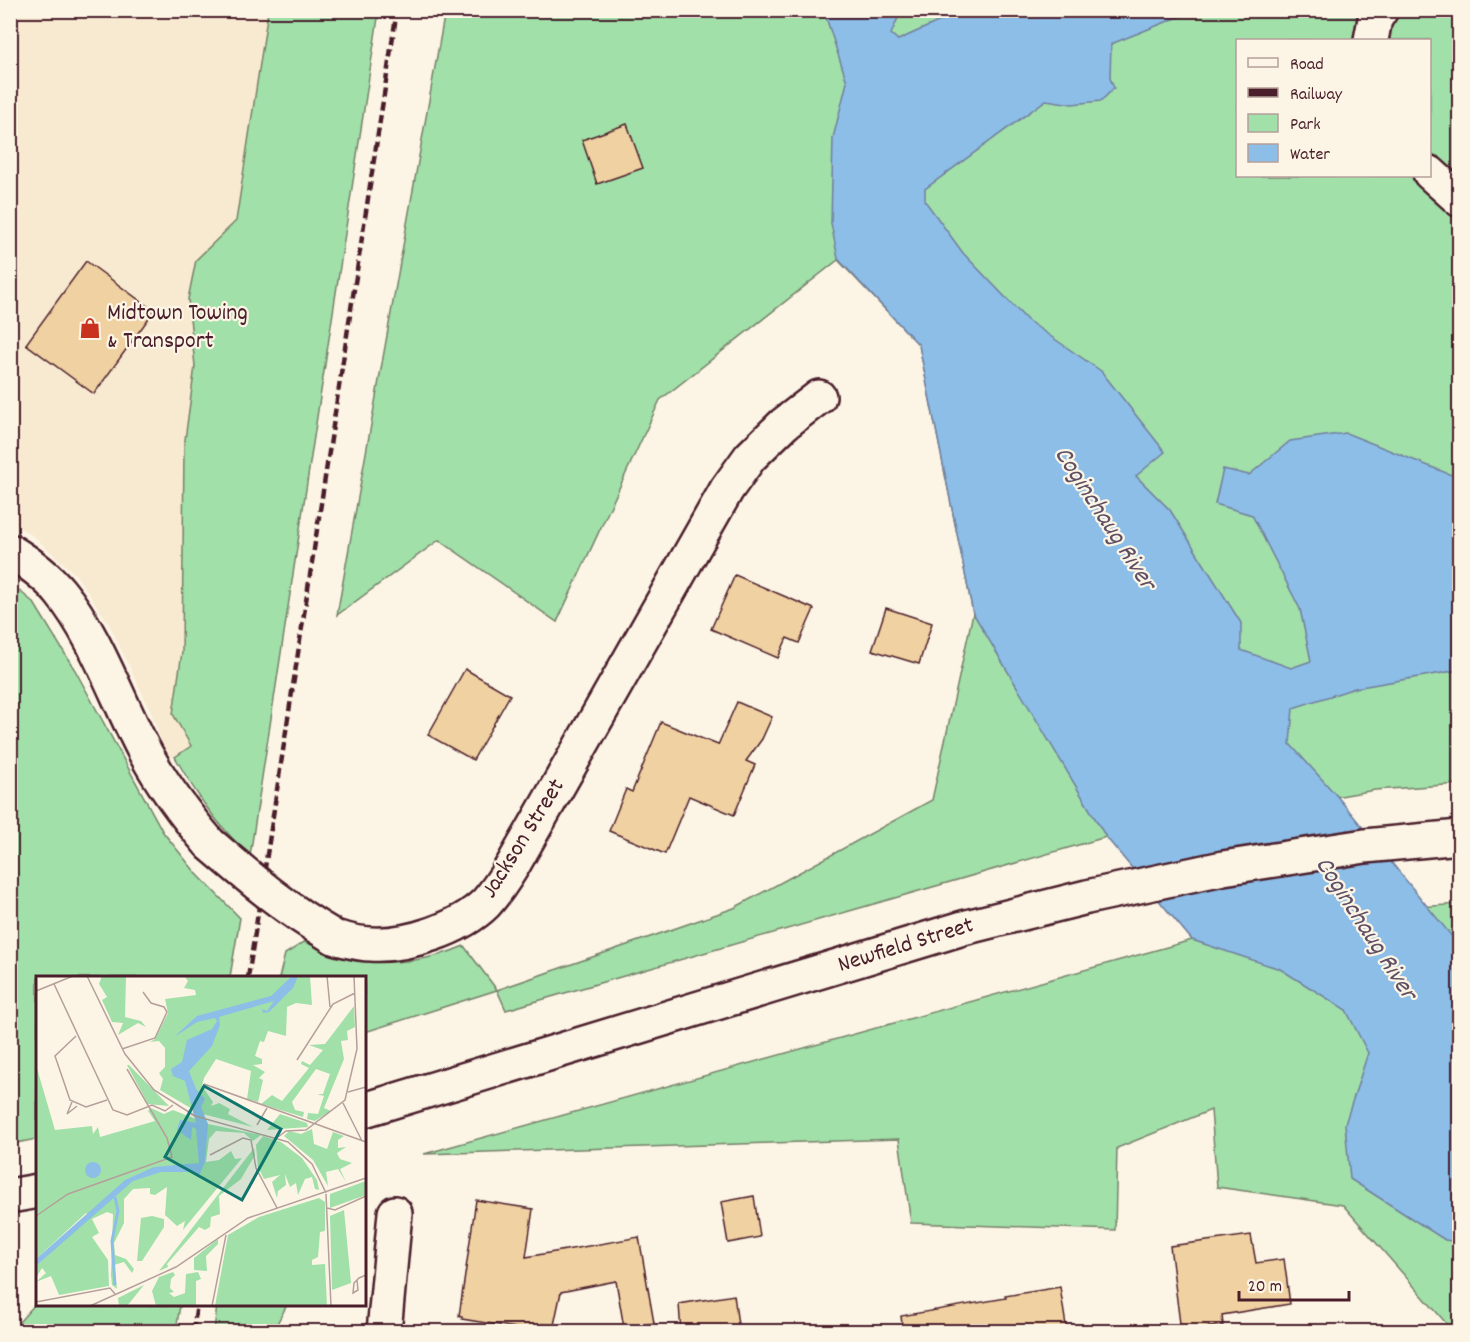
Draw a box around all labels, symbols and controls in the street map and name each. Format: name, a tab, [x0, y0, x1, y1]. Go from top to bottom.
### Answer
legend	[1236, 39, 1431, 177]
text: Road	[1290, 53, 1324, 78]
text: Railway	[1290, 83, 1343, 108]
text: Park	[1290, 113, 1321, 138]
text: Water	[1290, 143, 1330, 168]
place label: Midtown Towing & Transport	[107, 297, 248, 359]
shop icon: Midtown Towing & Transport	[78, 316, 102, 340]
water label: Coginchaug River	[1044, 440, 1166, 601]
street label: Jackson Street	[474, 773, 574, 905]
water label: Coginchaug River	[1305, 850, 1427, 1011]
street label: Newfield Street	[834, 909, 978, 983]
inset map	[36, 976, 366, 1306]
scale bar	[1239, 1264, 1348, 1302]
text: 20 m	[1248, 1275, 1282, 1300]

